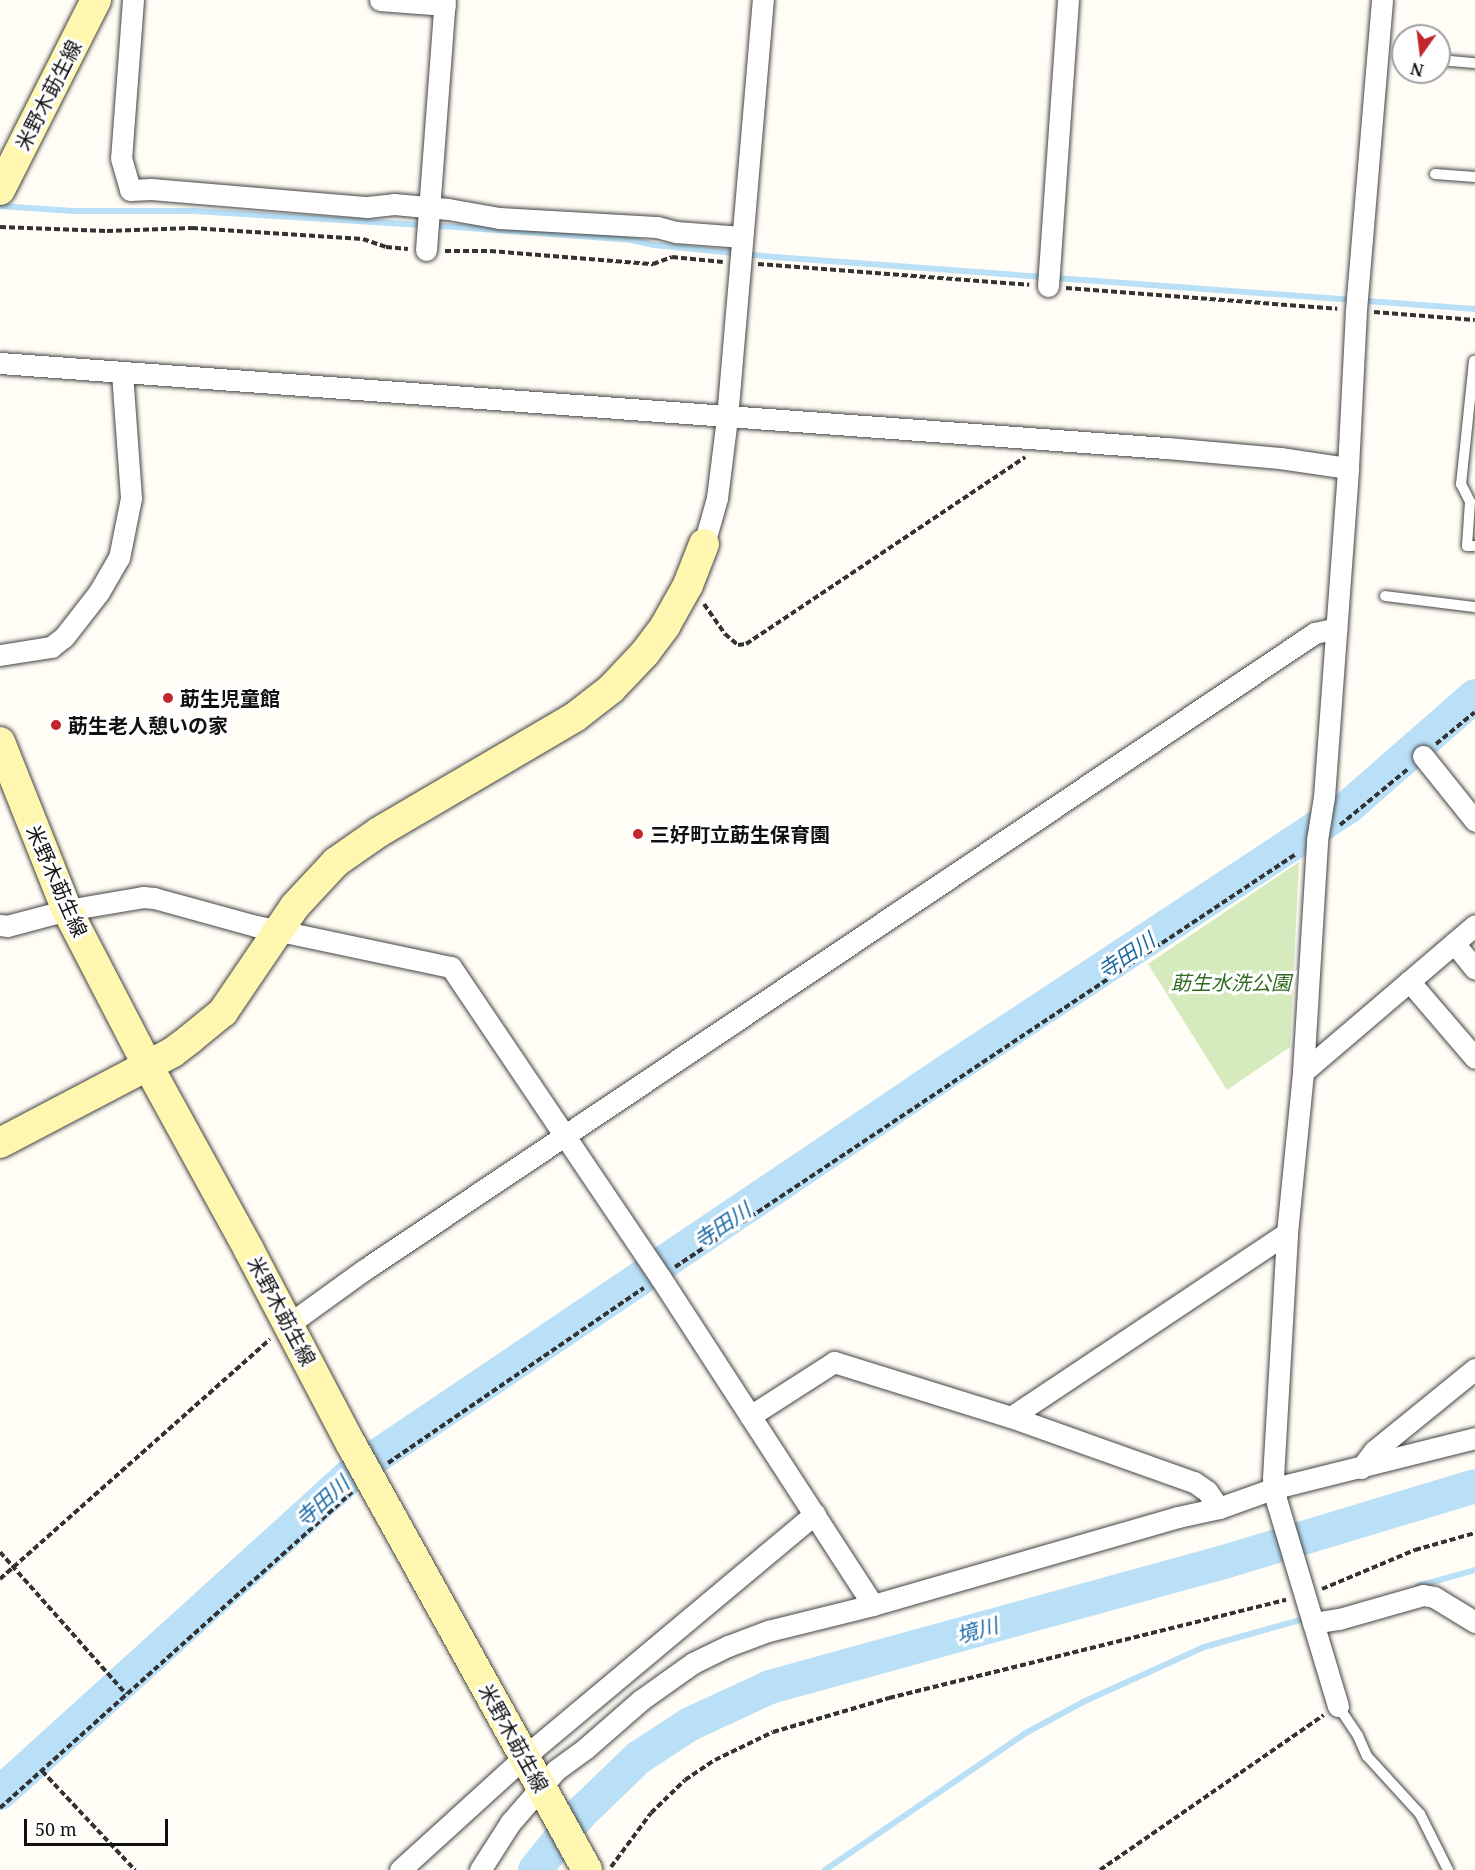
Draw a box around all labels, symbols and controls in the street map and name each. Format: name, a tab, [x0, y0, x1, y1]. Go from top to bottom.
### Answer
north arrow	[1391, 24, 1451, 84]
street label: 米野木莇生線	[10, 36, 86, 154]
text: N	[1408, 57, 1426, 82]
place label: 莇生児童館	[180, 686, 280, 710]
marker: 莇生児童館	[161, 691, 175, 705]
place label: 莇生老人憩いの家	[68, 713, 228, 737]
marker: 莇生老人憩いの家	[49, 718, 63, 732]
street label: 米野木莇生線	[22, 821, 92, 941]
place label: 三好町立莇生保育園	[650, 822, 830, 846]
marker: 三好町立莇生保育園	[631, 827, 645, 841]
water label: 寺田川	[1093, 927, 1159, 983]
park label: 莇生水洗公園	[1171, 970, 1291, 994]
water label: 寺田川	[689, 1197, 755, 1253]
street label: 米野木莇生線	[243, 1252, 321, 1370]
water label: 寺田川	[290, 1471, 354, 1531]
water label: 境川	[953, 1612, 1001, 1648]
street label: 米野木莇生線	[474, 1680, 554, 1796]
scale bar	[27, 1807, 171, 1845]
text: 50 m	[35, 1817, 77, 1841]

